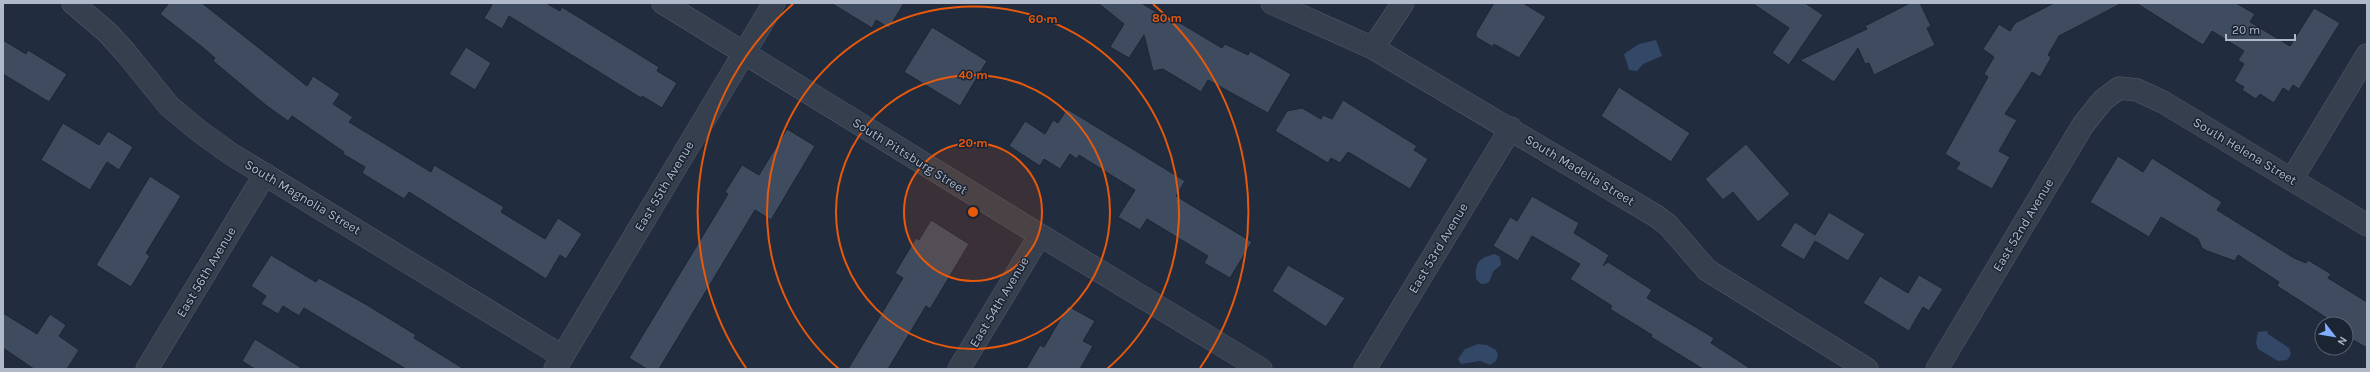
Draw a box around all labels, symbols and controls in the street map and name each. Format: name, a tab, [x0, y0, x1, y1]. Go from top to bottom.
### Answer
text: 80 m	[1152, 11, 1182, 25]
text: 60 m	[1028, 12, 1058, 26]
scale bar	[2226, 16, 2295, 42]
text: 20 m	[2232, 23, 2260, 37]
text: 40 m	[958, 68, 988, 82]
street label: South Helena Street	[2191, 114, 2300, 188]
street label: South Pittsburg Street	[850, 115, 970, 198]
street label: South Madelia Street	[1523, 131, 1637, 209]
text: 20 m	[958, 136, 988, 150]
street label: East 55th Avenue	[631, 138, 697, 234]
street label: South Magnolia Street	[242, 156, 364, 238]
street label: East 52nd Avenue	[1989, 176, 2057, 274]
street label: East 53rd Avenue	[1405, 200, 1471, 296]
centre of rings	[966, 205, 980, 219]
street label: East 56th Avenue	[173, 224, 239, 320]
street label: East 54th Avenue	[966, 254, 1032, 350]
north arrow	[2314, 316, 2354, 356]
text: N	[2335, 334, 2350, 348]

